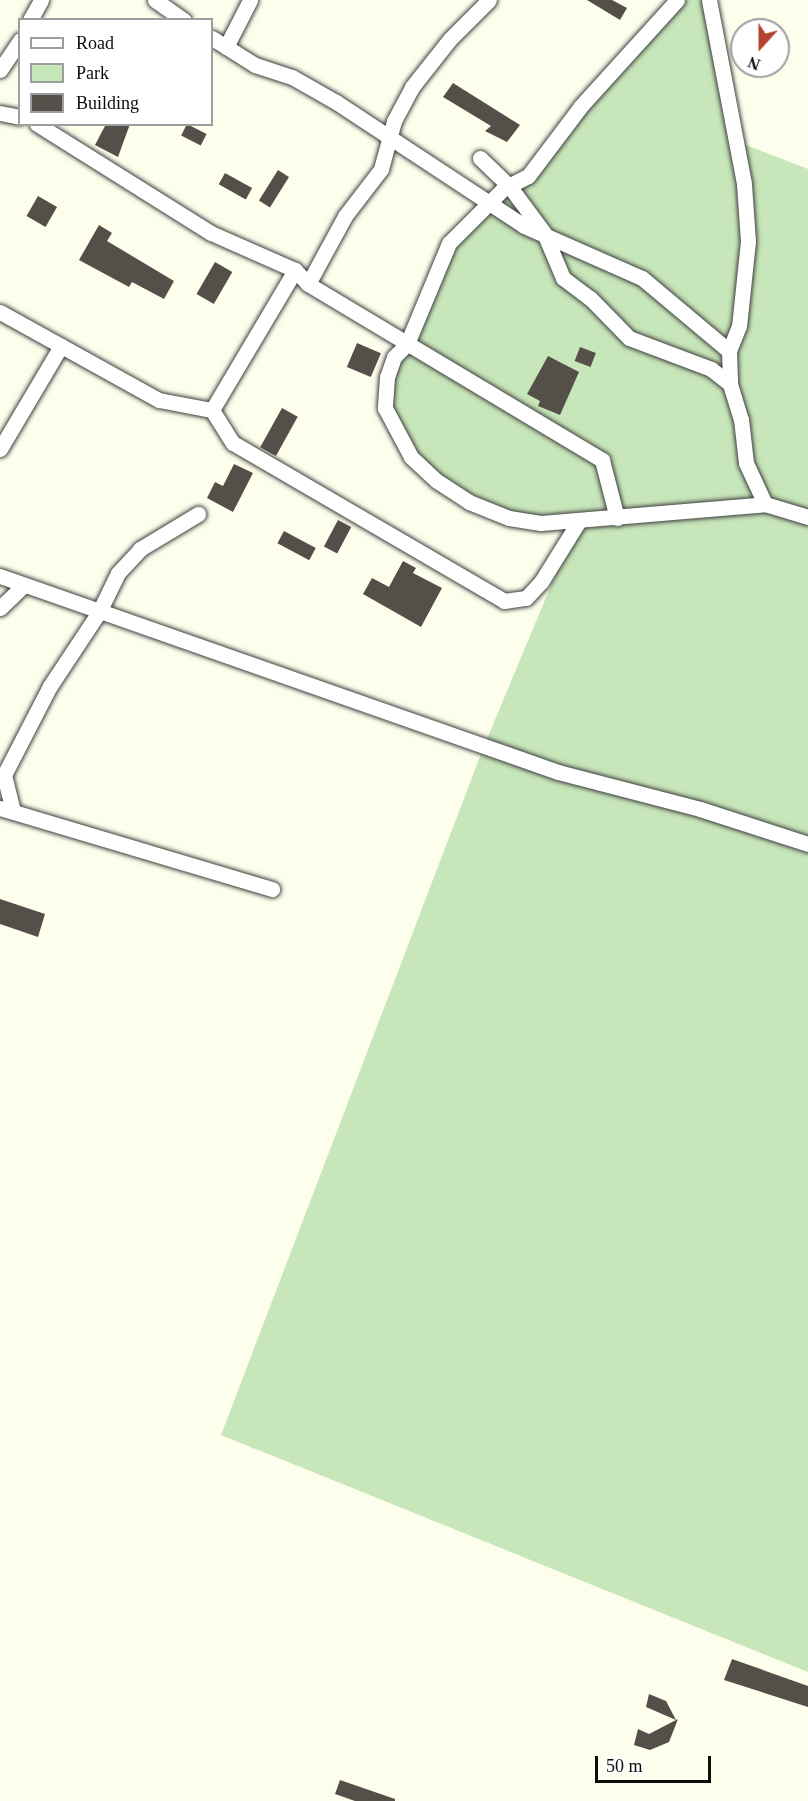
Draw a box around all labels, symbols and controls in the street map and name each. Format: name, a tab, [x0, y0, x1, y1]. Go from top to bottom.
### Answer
legend	[18, 18, 213, 126]
north arrow	[730, 18, 790, 78]
text: Road	[76, 33, 114, 53]
text: N	[746, 53, 763, 73]
text: Park	[76, 63, 109, 83]
text: Building	[76, 93, 139, 113]
scale bar	[598, 1744, 714, 1782]
text: 50 m	[606, 1756, 643, 1776]

